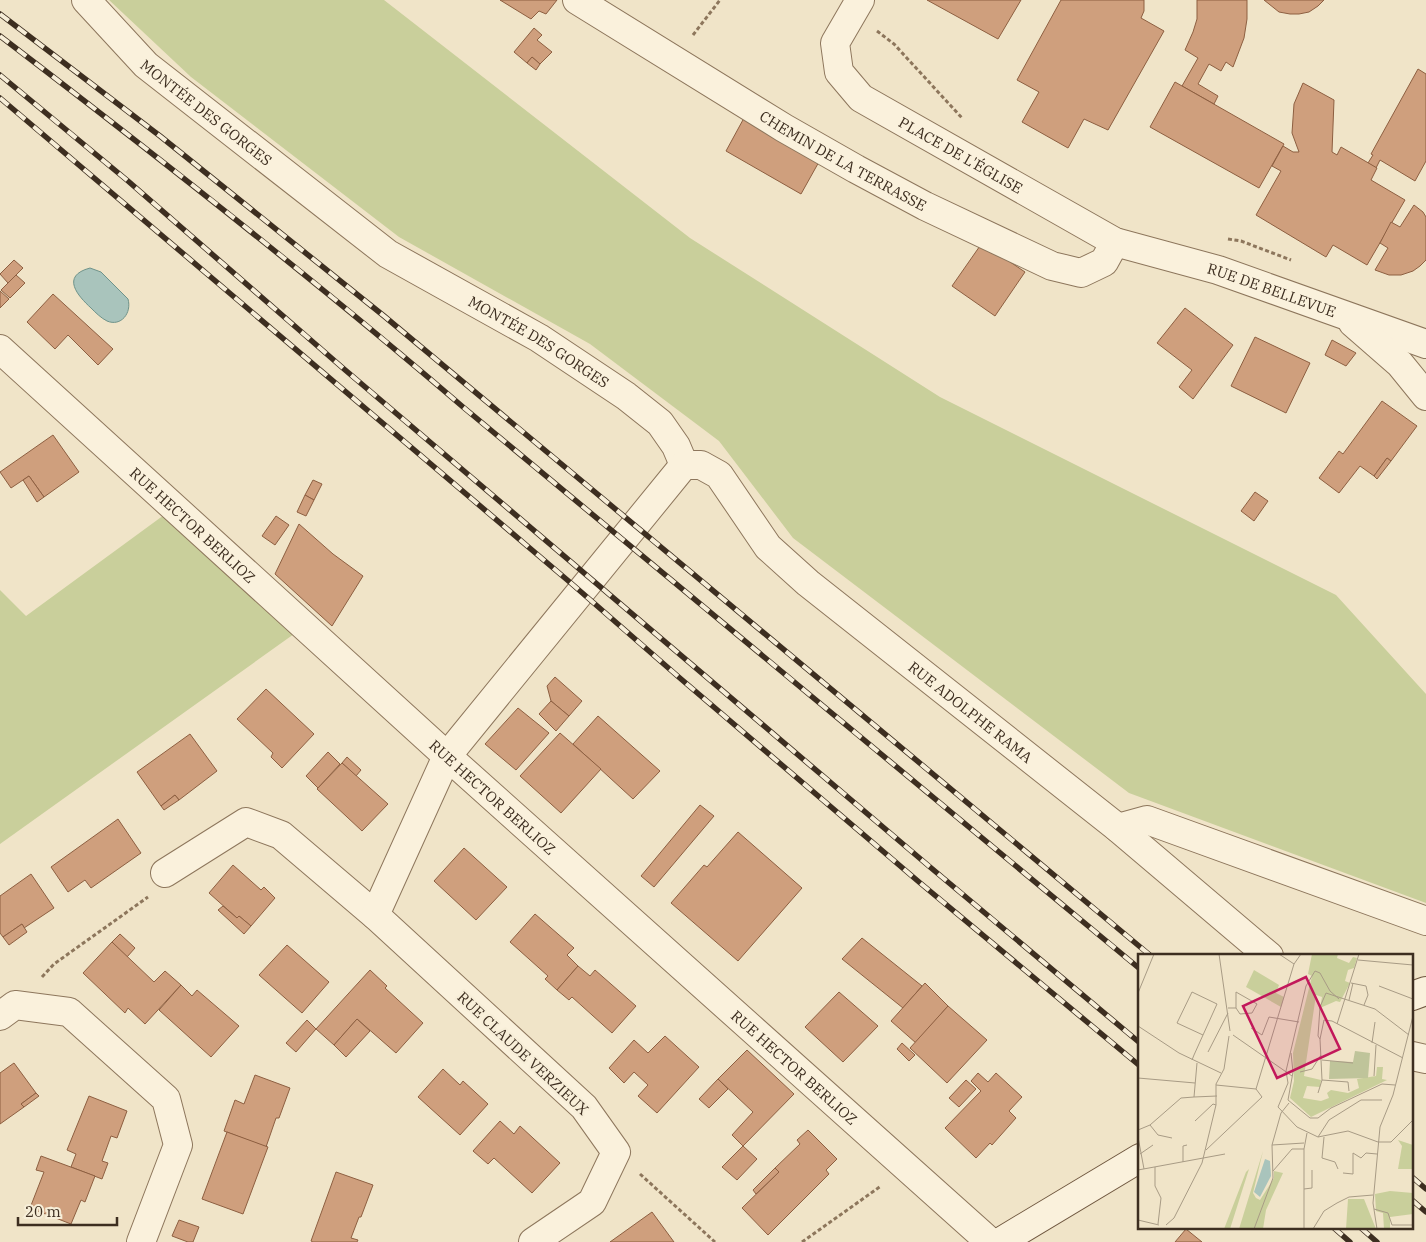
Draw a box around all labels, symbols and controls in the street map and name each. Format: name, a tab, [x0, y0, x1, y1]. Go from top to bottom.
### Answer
street label: MONTÉE DES GORGES	[137, 55, 276, 169]
street label: CHEMIN DE LA TERRASSE	[756, 106, 930, 215]
street label: PLACE DE L'ÉGLISE	[896, 112, 1026, 197]
street label: RUE DE BELLEVUE	[1205, 258, 1339, 321]
street label: MONTÉE DES GORGES	[465, 291, 613, 392]
street label: RUE HECTOR BERLIOZ	[126, 463, 260, 587]
street label: RUE ADOLPHE RAMA	[905, 657, 1037, 767]
street label: RUE HECTOR BERLIOZ	[426, 735, 560, 858]
inset map	[1138, 954, 1414, 1230]
street label: RUE CLAUDE VERZIEUX	[453, 987, 593, 1119]
street label: RUE HECTOR BERLIOZ	[727, 1006, 862, 1129]
scale bar	[18, 1194, 116, 1226]
text: 20 m	[25, 1202, 61, 1221]

